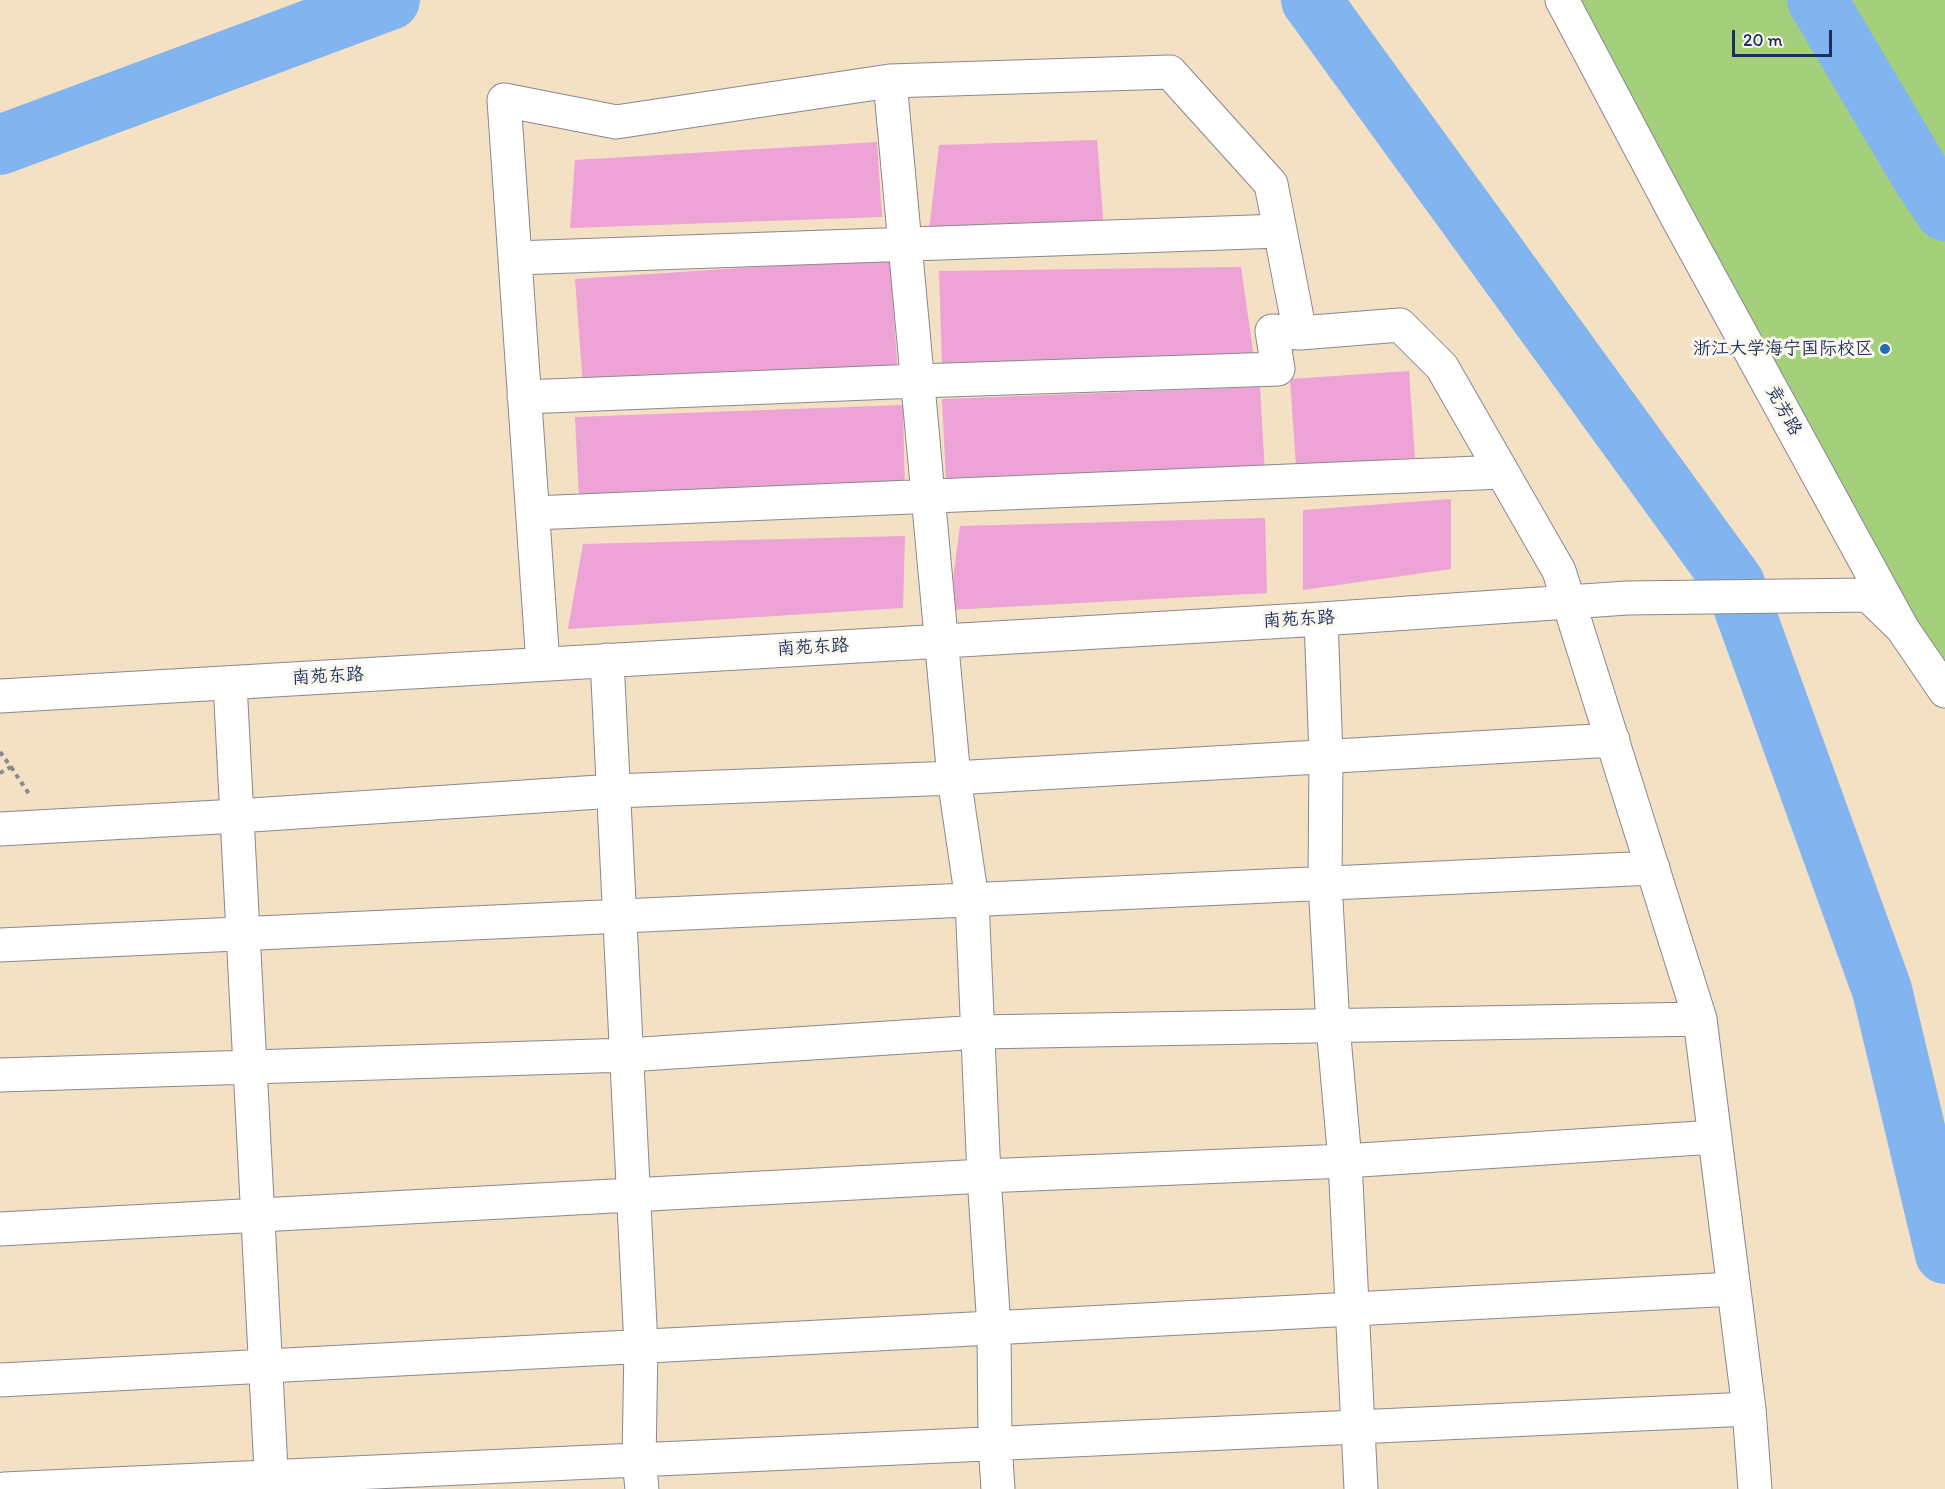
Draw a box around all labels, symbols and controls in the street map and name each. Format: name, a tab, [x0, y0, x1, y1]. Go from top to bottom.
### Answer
scale bar	[1735, 18, 1836, 56]
text: 20 m	[1743, 29, 1783, 51]
place label: 浙江大学海宁国际校区	[1693, 338, 1873, 360]
marker: 浙江大学海宁国际校区	[1878, 342, 1892, 356]
street label: 竞芳路	[1760, 382, 1806, 440]
street label: 南苑东路	[1262, 607, 1336, 633]
street label: 南苑东路	[776, 635, 850, 661]
street label: 南苑东路	[291, 664, 365, 690]

